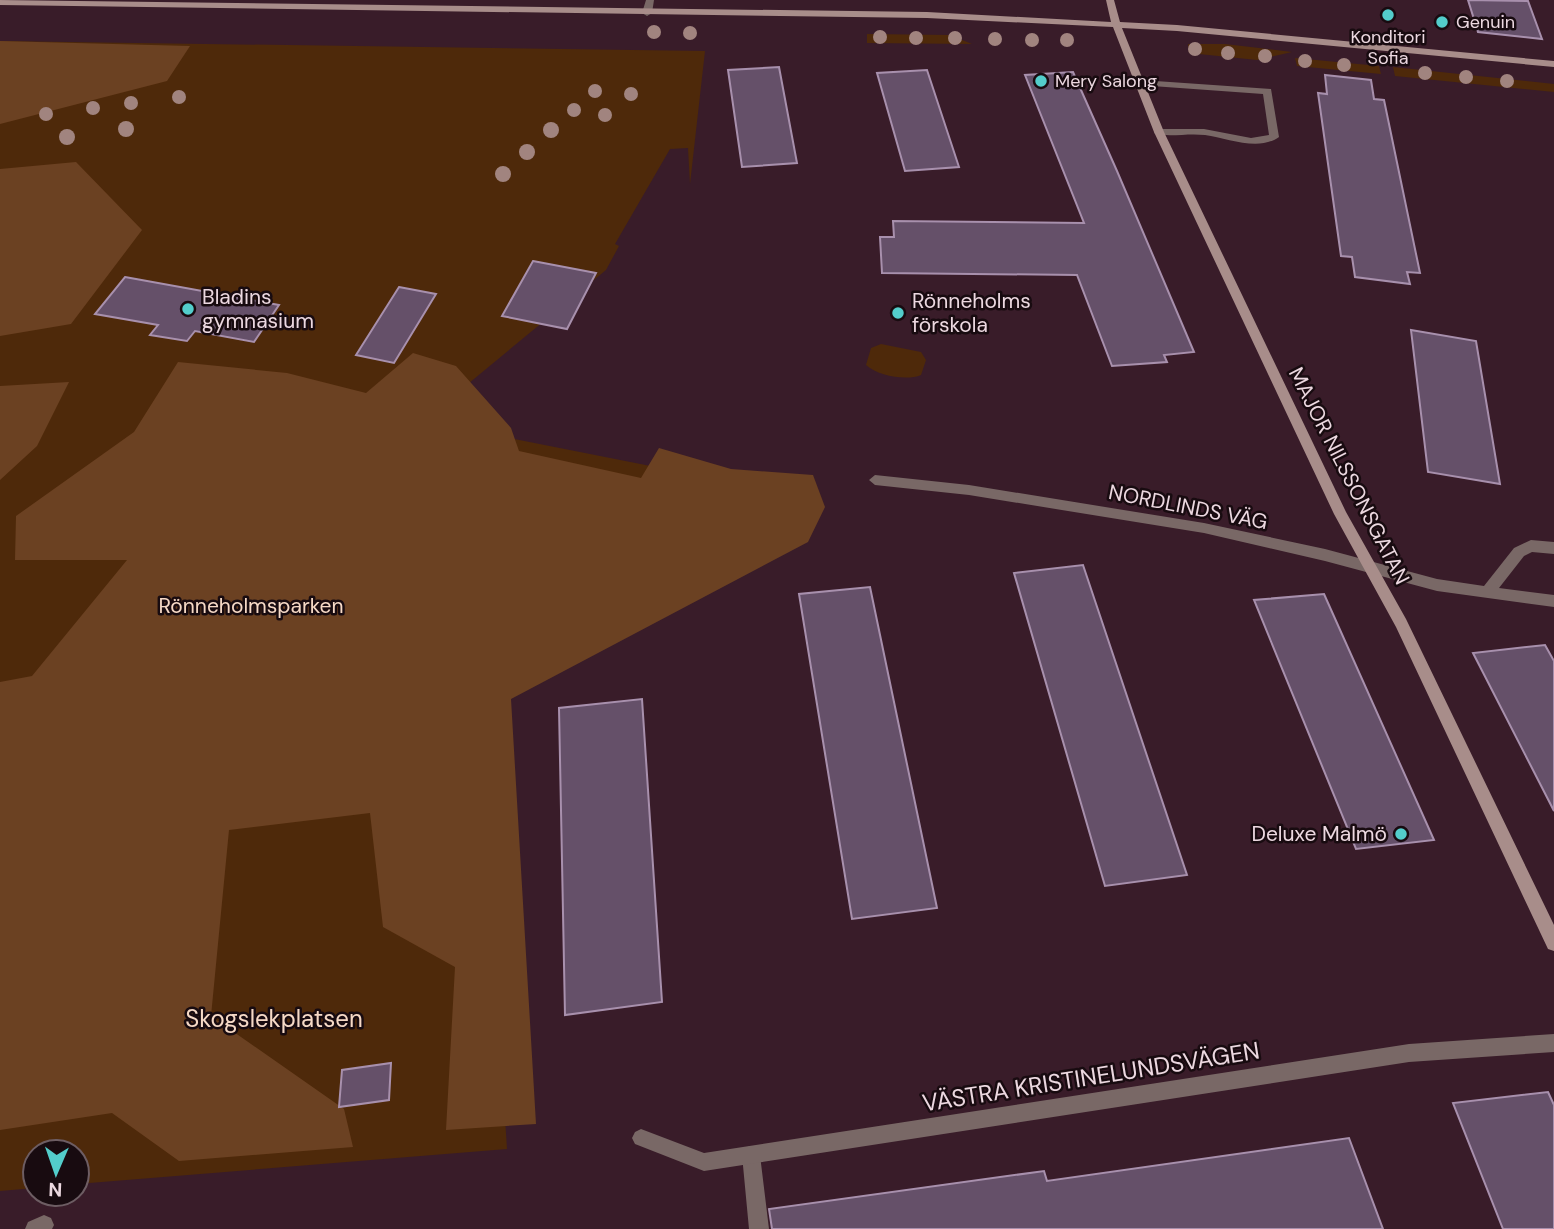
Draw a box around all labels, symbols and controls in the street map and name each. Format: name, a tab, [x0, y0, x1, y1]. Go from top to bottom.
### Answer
marker: Konditori Sofia	[1380, 7, 1396, 23]
place label: Genuin	[1456, 10, 1515, 34]
marker: Genuin	[1434, 14, 1450, 30]
place label: Konditori Sofia	[1351, 25, 1426, 70]
place label: Mery Salong	[1055, 69, 1157, 93]
marker: Mery Salong	[1033, 73, 1049, 89]
place label: Bladins gymnasium	[202, 283, 314, 335]
place label: Rönneholms förskola	[912, 287, 1031, 339]
marker: Bladins gymnasium	[180, 301, 196, 317]
marker: Rönneholms förskola	[890, 305, 906, 321]
street label: MAJOR NILSSONSGATAN	[1282, 363, 1416, 589]
street label: NORDLINDS VÄG	[1106, 478, 1270, 536]
park label: Rönneholmsparken	[159, 592, 343, 620]
place label: Deluxe Malmö	[1251, 820, 1387, 848]
marker: Deluxe Malmö	[1393, 826, 1409, 842]
park label: Skogslekplatsen	[185, 1003, 363, 1034]
street label: VÄSTRA KRISTINELUNDSVÄGEN	[920, 1035, 1262, 1118]
north arrow	[21, 1138, 91, 1208]
text: N	[48, 1177, 63, 1202]

